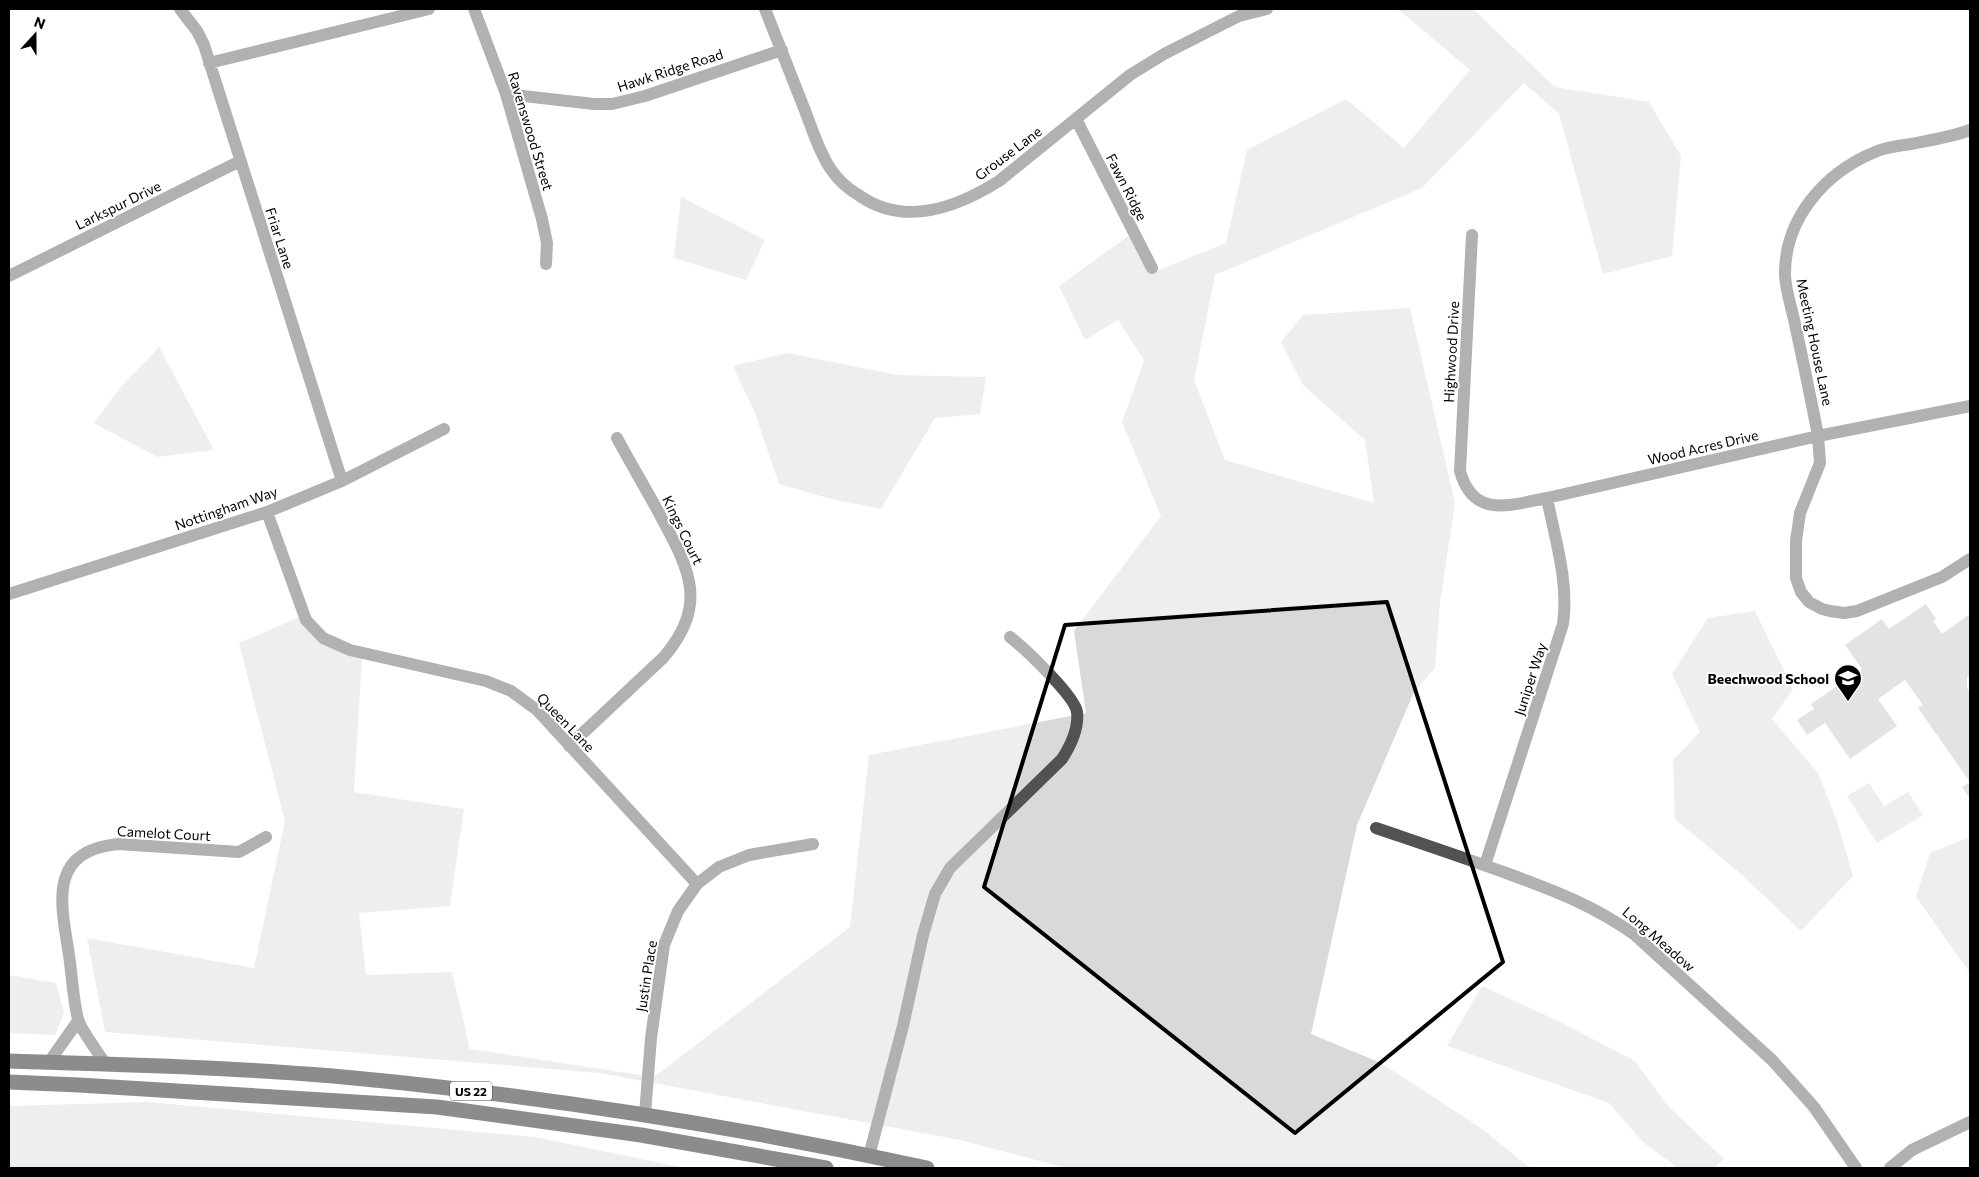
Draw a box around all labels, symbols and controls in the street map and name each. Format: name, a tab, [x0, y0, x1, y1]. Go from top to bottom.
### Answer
north arrow	[10, 10, 60, 60]
text: N	[32, 13, 48, 32]
street label: Hawk Ridge Road	[615, 45, 725, 95]
street label: Ravenswood Street	[505, 70, 557, 193]
street label: Grouse Lane	[971, 122, 1045, 184]
street label: Fawn Ridge	[1103, 151, 1151, 223]
street label: Larkspur Drive	[72, 177, 164, 233]
street label: Friar Lane	[262, 205, 298, 271]
street label: Meeting House Lane	[1793, 277, 1837, 407]
street label: Highwood Drive	[1440, 301, 1462, 403]
street label: Wood Acres Drive	[1646, 426, 1760, 468]
street label: Nottingham Way	[172, 482, 280, 534]
street label: Kings Court	[659, 493, 707, 568]
street label: Juniper Way	[1510, 641, 1550, 717]
school or university icon: Beechwood School	[1833, 663, 1863, 702]
place label: Beechwood School	[1708, 670, 1829, 687]
street label: Queen Lane	[534, 689, 598, 755]
street label: Camelot Court	[117, 822, 212, 844]
street label: Long Meadow	[1619, 903, 1699, 975]
street label: Justin Place	[632, 939, 660, 1013]
road number: US 22	[450, 1082, 492, 1100]

